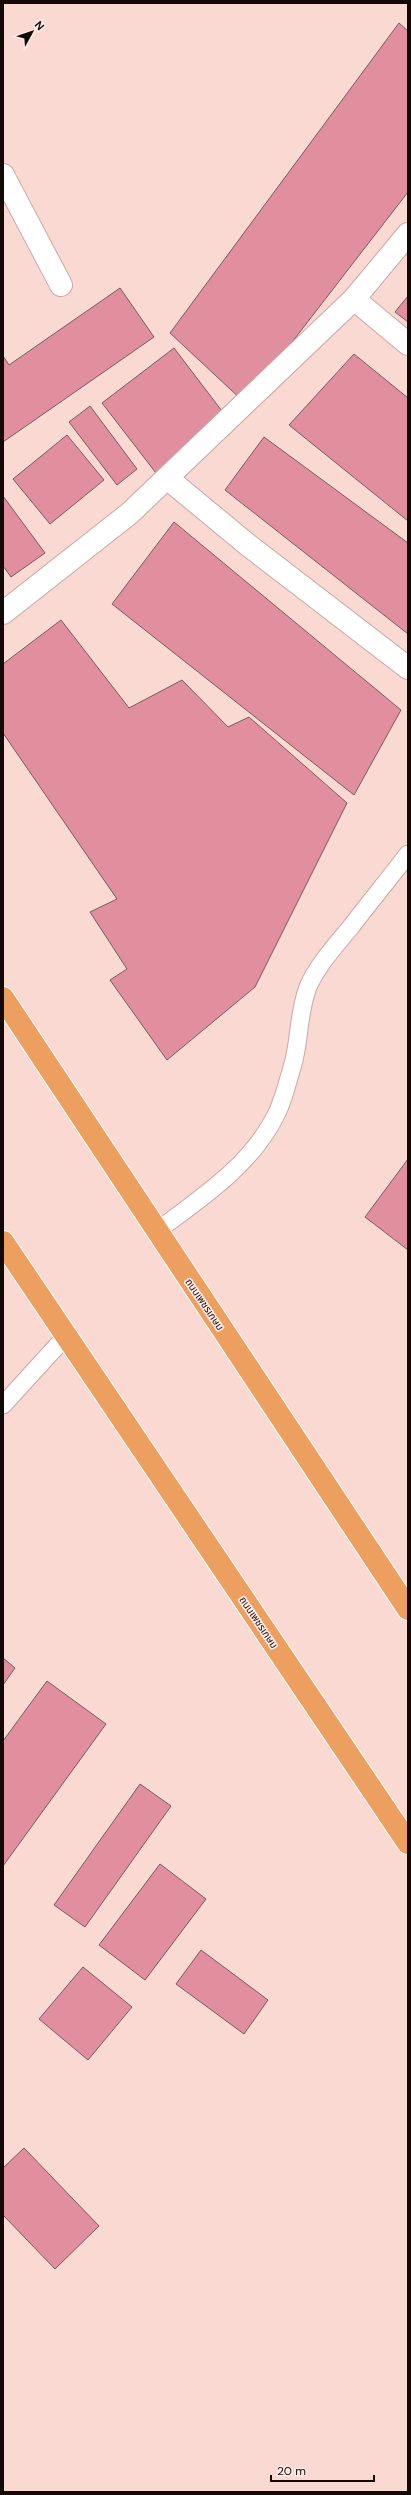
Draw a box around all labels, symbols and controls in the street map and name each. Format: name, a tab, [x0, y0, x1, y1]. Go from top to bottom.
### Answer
north arrow	[12, 12, 52, 52]
text: N	[32, 18, 48, 33]
street label: ถนนเพชรเกษม	[182, 1276, 227, 1333]
street label: ถนนเพชรเกษม	[236, 1594, 281, 1651]
scale bar	[271, 2457, 374, 2483]
text: 20 m	[277, 2463, 306, 2479]

